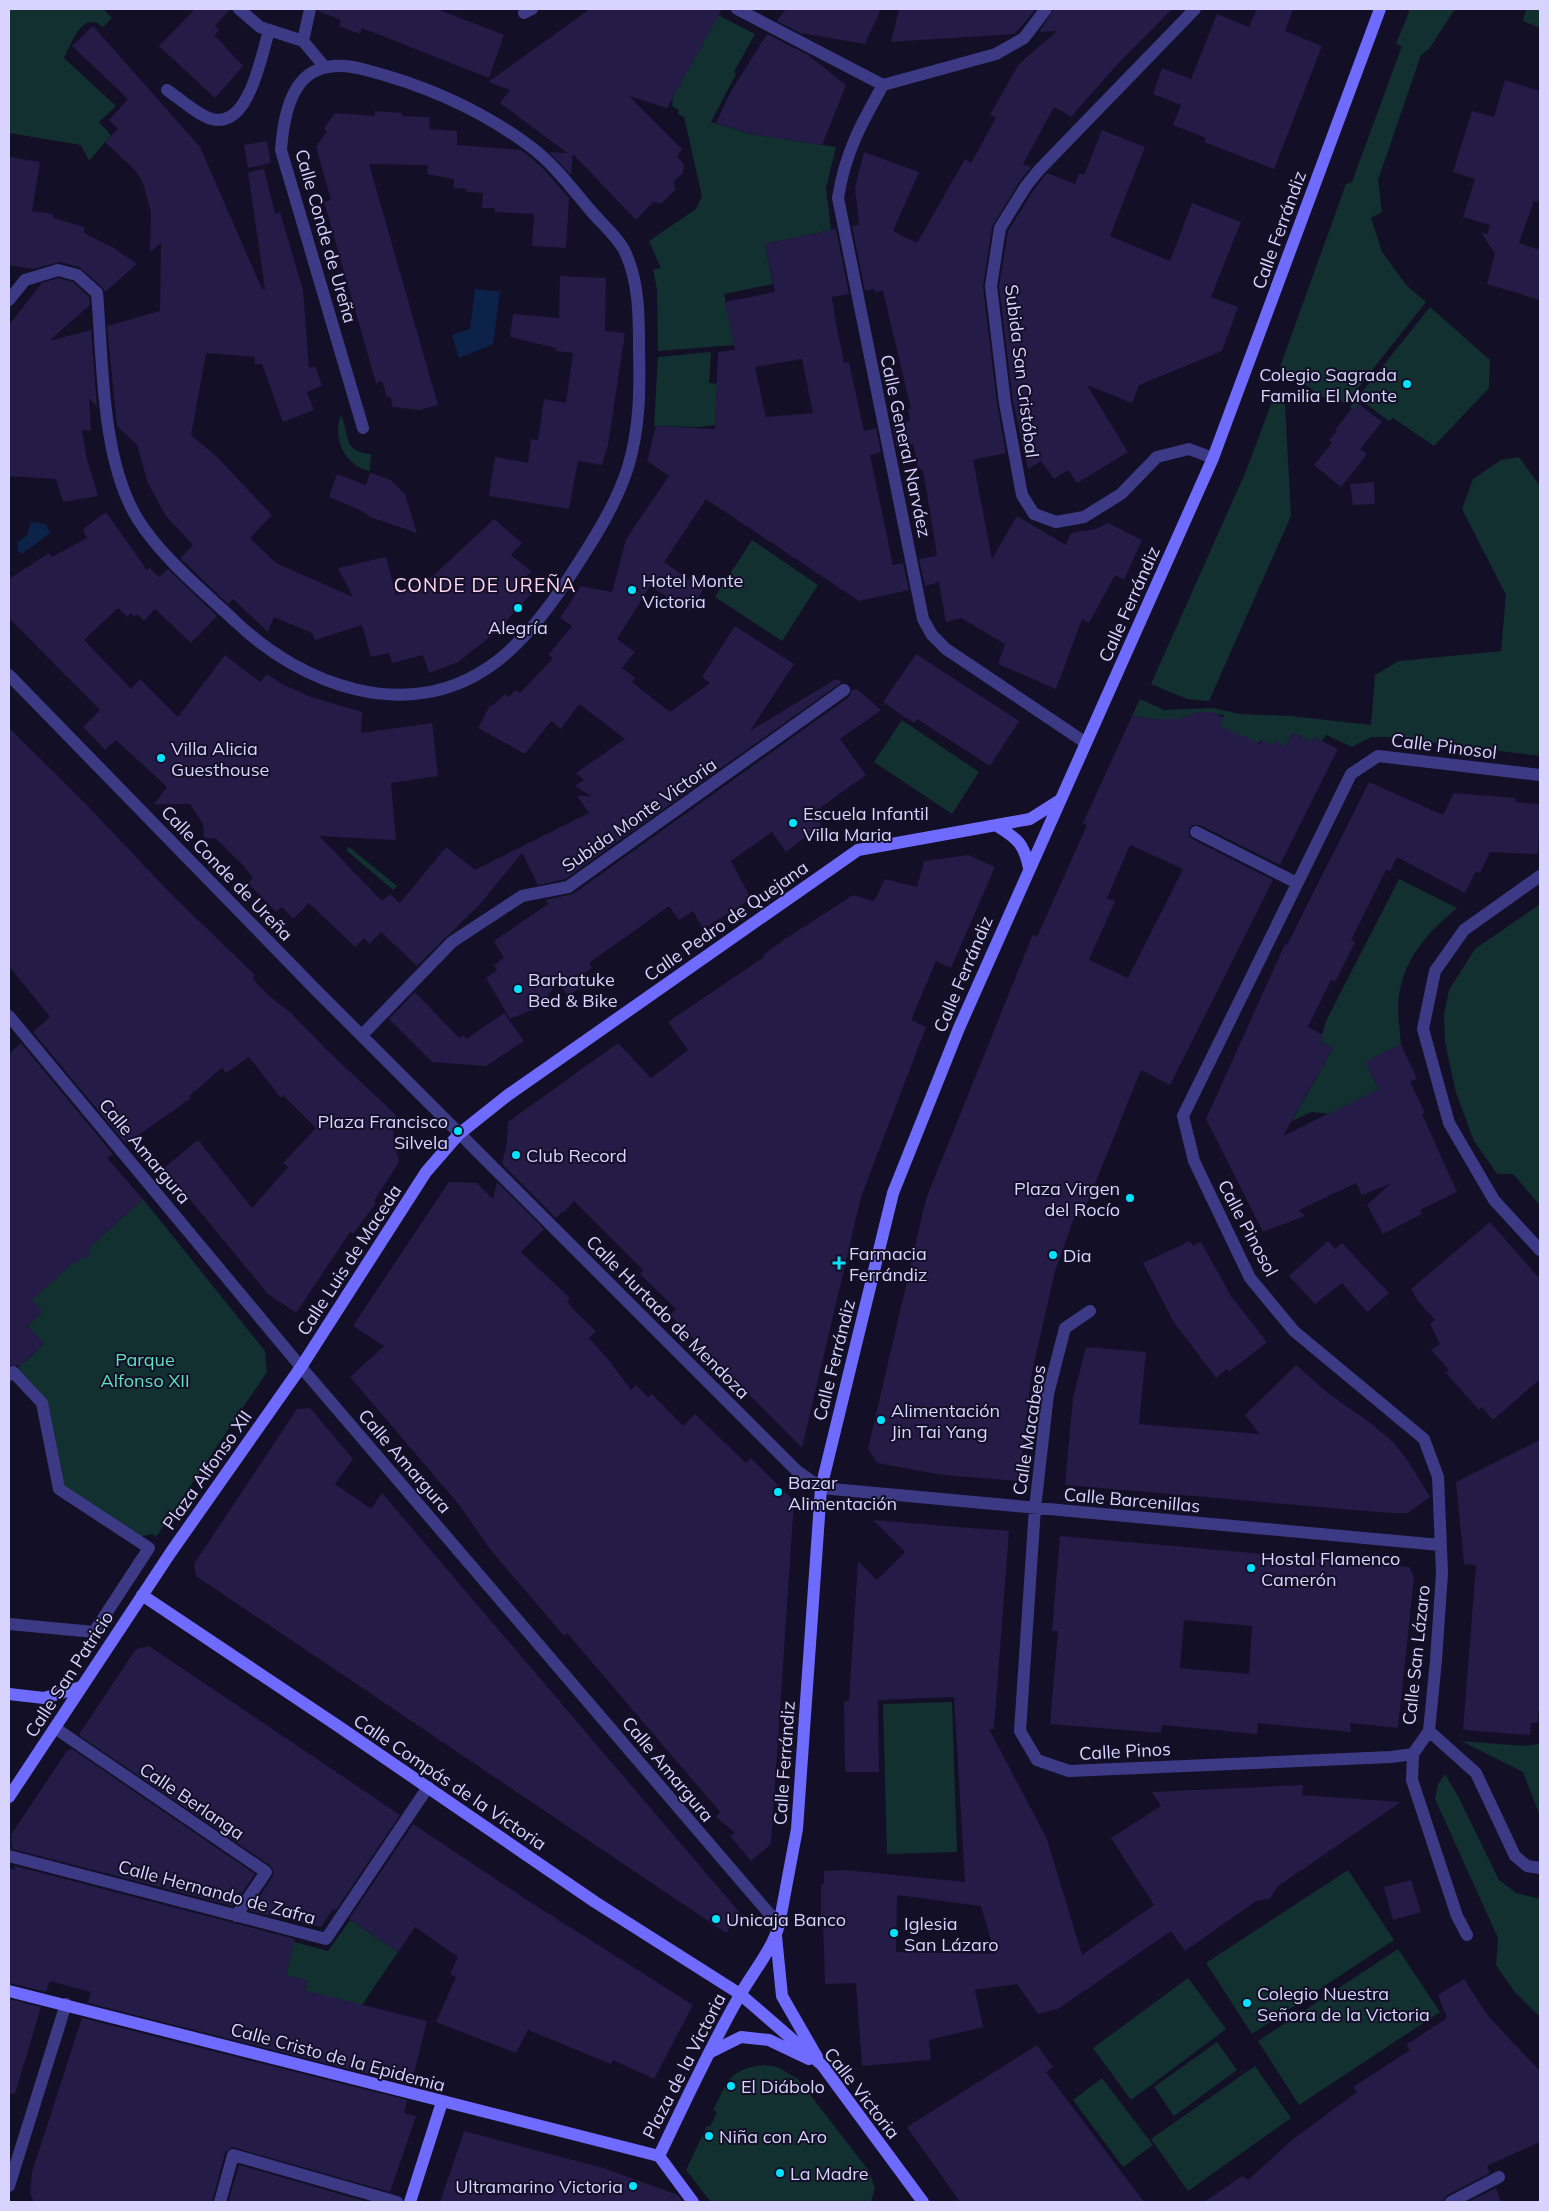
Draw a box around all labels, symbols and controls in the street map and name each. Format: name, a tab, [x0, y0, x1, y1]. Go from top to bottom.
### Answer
street label: Calle Conde de Ureña	[290, 146, 362, 326]
street label: Calle Ferrándiz	[1247, 168, 1311, 292]
street label: Subida San Cristóbal	[1000, 283, 1044, 459]
street label: Calle General Narváez	[875, 353, 937, 539]
place label: Colegio Sagrada Familia El Monte	[1259, 363, 1397, 407]
marker: Colegio Sagrada Familia El Monte	[1401, 378, 1413, 390]
street label: Calle Ferrándiz	[1093, 543, 1165, 665]
place label: Hotel Monte Victoria	[642, 569, 743, 613]
district label: CONDE DE UREÑA	[394, 573, 576, 597]
marker: Hotel Monte Victoria	[626, 584, 638, 596]
marker: Alegría	[512, 602, 524, 614]
place label: Alegría	[488, 616, 548, 639]
street label: Calle Pinosol	[1390, 728, 1498, 764]
place label: Villa Alicia Guesthouse	[171, 737, 269, 781]
marker: Villa Alicia Guesthouse	[155, 752, 167, 764]
street label: Subida Monte Victoria	[557, 753, 721, 877]
street label: Calle Conde de Ureña	[156, 800, 298, 946]
place label: Escuela Infantil Villa Maria	[803, 802, 929, 846]
marker: Escuela Infantil Villa Maria	[787, 817, 799, 829]
street label: Calle Pedro de Quejana	[640, 856, 812, 986]
street label: Calle Ferrándiz	[928, 912, 998, 1036]
place label: Barbatuke Bed & Bike	[528, 968, 618, 1012]
marker: Barbatuke Bed & Bike	[512, 983, 524, 995]
street label: Calle Amargura	[94, 1094, 196, 1208]
place label: Plaza Francisco Silvela	[318, 1110, 448, 1154]
marker: Plaza Francisco Silvela	[452, 1125, 464, 1137]
place label: Club Record	[526, 1144, 627, 1167]
marker: Club Record	[510, 1149, 522, 1161]
street label: Calle Pinosol	[1213, 1176, 1283, 1280]
place label: Plaza Virgen del Rocío	[1014, 1177, 1120, 1221]
street label: Calle Luis de Maceda	[292, 1180, 406, 1340]
marker: Plaza Virgen del Rocío	[1124, 1192, 1136, 1204]
street label: Calle Hurtado de Mendoza	[581, 1230, 755, 1404]
place label: Farmacia Ferrándiz	[849, 1242, 927, 1286]
place label: Dia	[1063, 1244, 1092, 1267]
marker: Dia	[1047, 1249, 1059, 1261]
marker: Farmacia Ferrándiz	[833, 1257, 845, 1269]
street label: Calle Ferrándiz	[808, 1297, 860, 1423]
park label: Parque Alfonso XII	[100, 1348, 190, 1392]
street label: Calle Macabeos	[1007, 1363, 1051, 1497]
place label: Alimentación Jin Tai Yang	[891, 1399, 1000, 1443]
street label: Calle Amargura	[353, 1404, 457, 1518]
street label: Plaza Alfonso XII	[157, 1406, 257, 1534]
marker: Alimentación Jin Tai Yang	[875, 1414, 887, 1426]
place label: Bazar Alimentación	[788, 1471, 897, 1515]
street label: Calle Barcenillas	[1063, 1483, 1201, 1517]
marker: Bazar Alimentación	[772, 1486, 784, 1498]
place label: Hostal Flamenco Camerón	[1261, 1547, 1400, 1591]
marker: Hostal Flamenco Camerón	[1245, 1562, 1257, 1574]
street label: Calle San Lázaro	[1397, 1584, 1435, 1726]
street label: Calle San Patricio	[20, 1607, 118, 1741]
street label: Calle Ferrándiz	[768, 1700, 800, 1826]
street label: Calle Compás de la Victoria	[349, 1709, 551, 1855]
street label: Calle Amargura	[617, 1712, 719, 1826]
street label: Calle Pinos	[1079, 1737, 1171, 1765]
street label: Calle Berlanga	[135, 1757, 249, 1845]
street label: Calle Hernando de Zafra	[116, 1855, 318, 1929]
place label: Unicaja Banco	[726, 1908, 846, 1931]
place label: Iglesia San Lázaro	[904, 1912, 999, 1956]
marker: Unicaja Banco	[710, 1913, 722, 1925]
marker: Iglesia San Lázaro	[888, 1927, 900, 1939]
place label: Colegio Nuestra Señora de la Victoria	[1257, 1982, 1430, 2026]
street label: Plaza de la Victoria	[637, 1989, 731, 2143]
marker: Colegio Nuestra Señora de la Victoria	[1241, 1997, 1253, 2009]
street label: Calle Cristo de la Epidemia	[228, 2017, 448, 2097]
street label: Calle Victoria	[819, 2043, 905, 2143]
place label: El Diábolo	[741, 2075, 825, 2098]
marker: El Diábolo	[725, 2080, 737, 2092]
place label: Niña con Aro	[719, 2125, 827, 2148]
marker: Niña con Aro	[703, 2130, 715, 2142]
place label: La Madre	[790, 2162, 869, 2185]
marker: La Madre	[774, 2167, 786, 2179]
place label: Ultramarino Victoria	[455, 2175, 623, 2198]
marker: Ultramarino Victoria	[627, 2180, 639, 2192]

